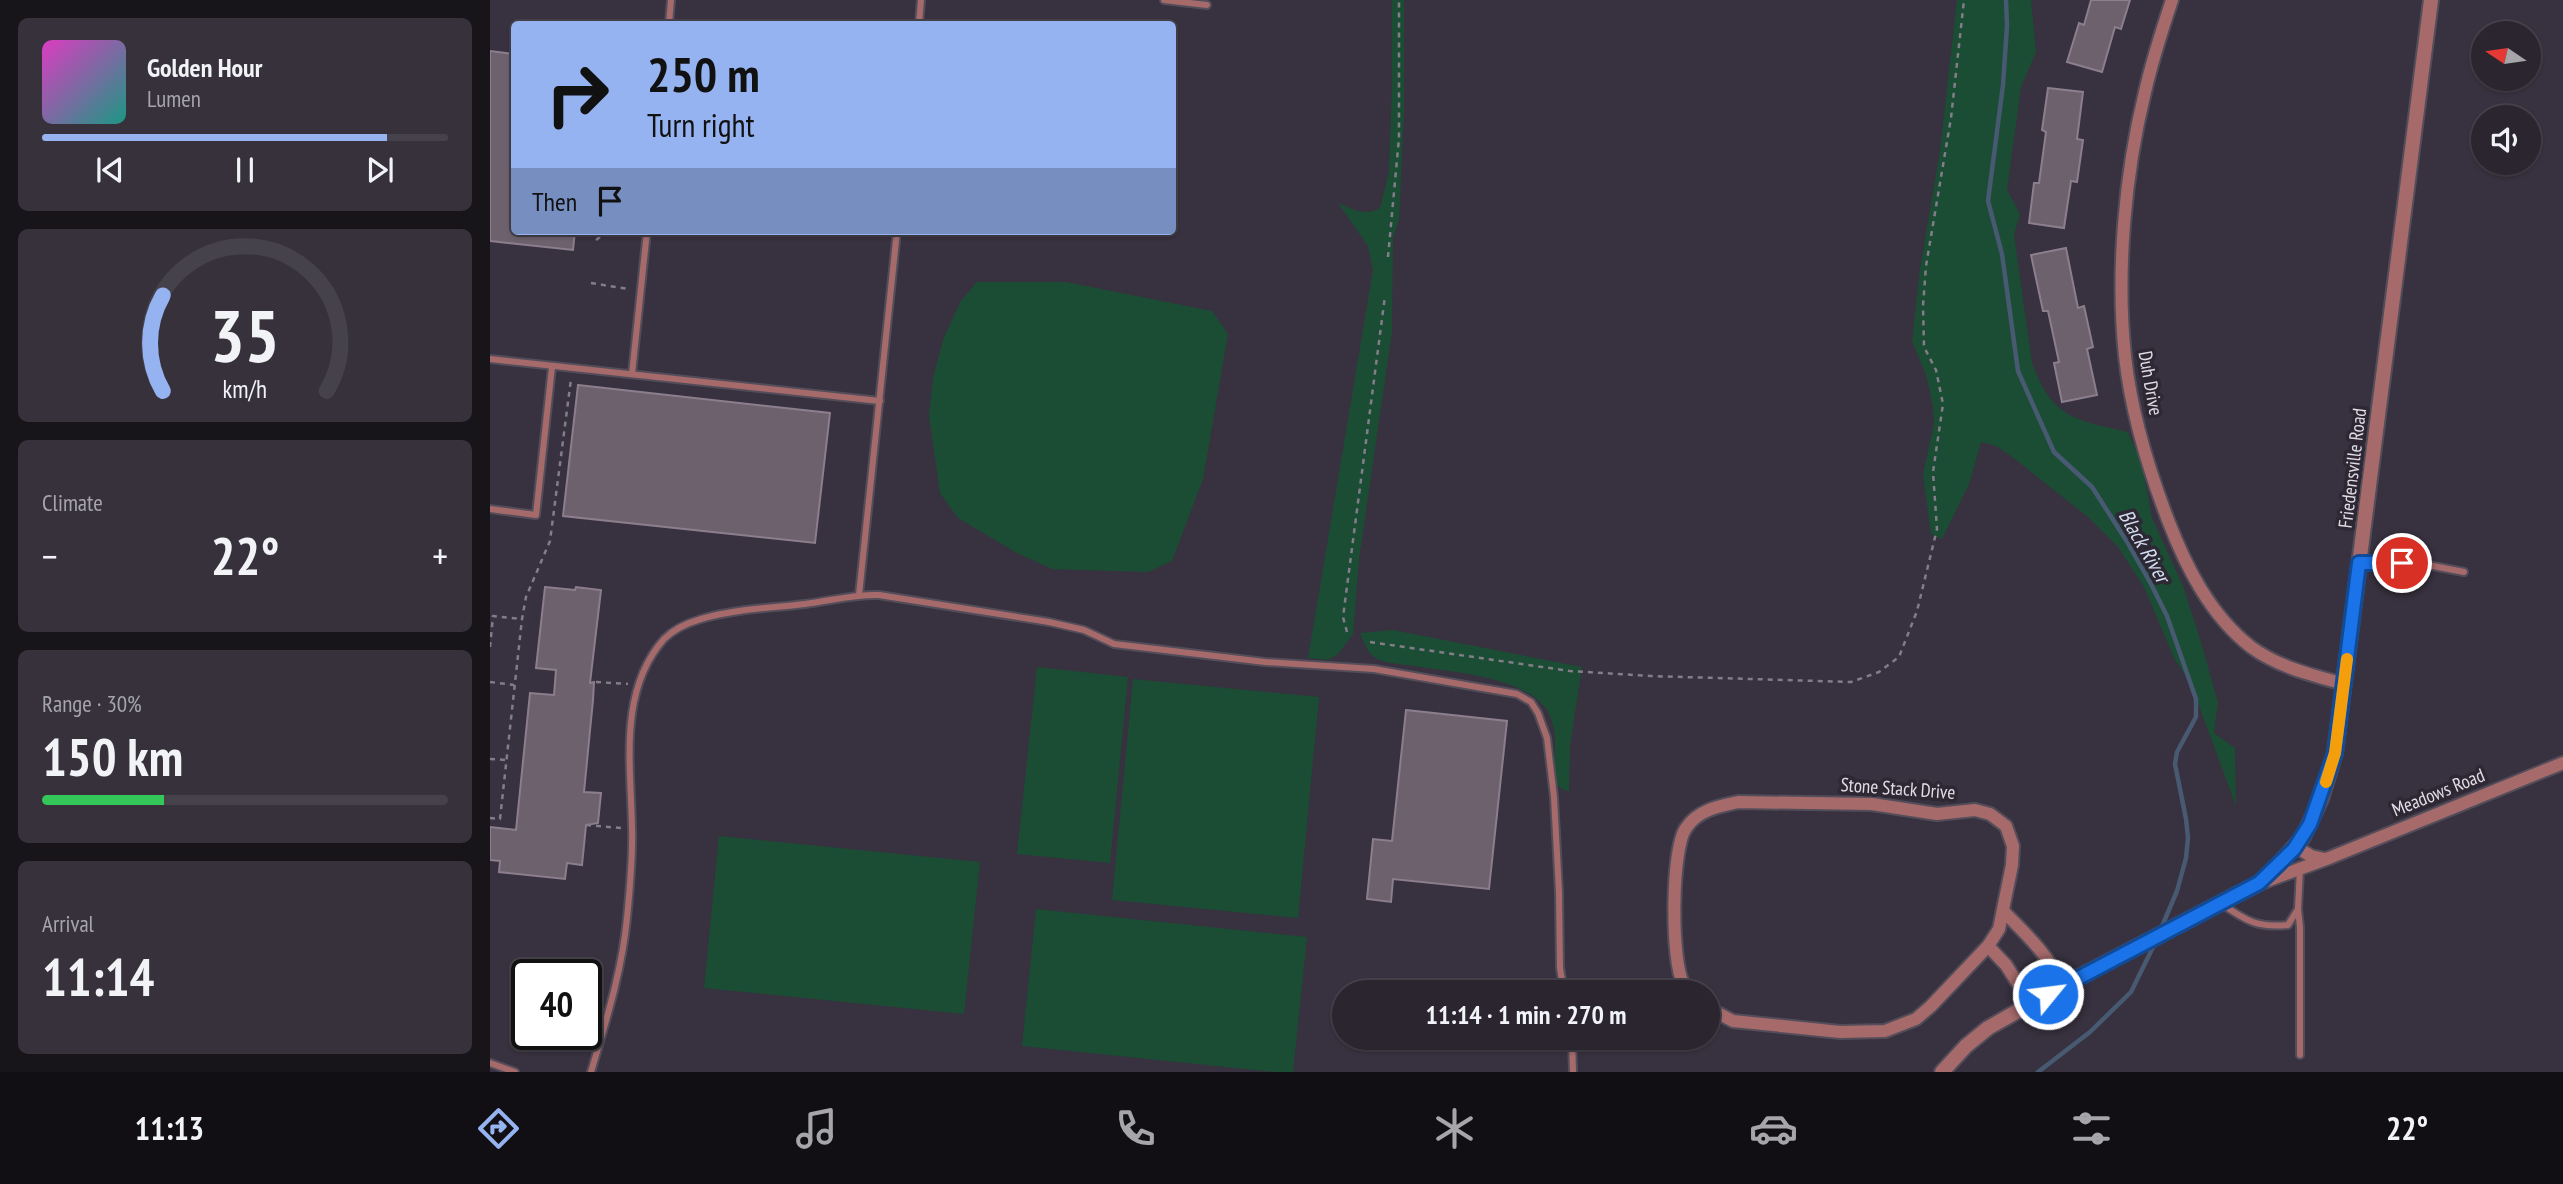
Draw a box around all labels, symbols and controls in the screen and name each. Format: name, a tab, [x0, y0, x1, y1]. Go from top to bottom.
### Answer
north arrow	[2471, 21, 2541, 91]
map controls	[2471, 21, 2541, 175]
text: 250 m	[647, 42, 760, 106]
icon: right	[532, 49, 623, 140]
text: Golden Hour	[147, 51, 262, 84]
text: Lumen	[147, 84, 201, 113]
text: Turn right	[647, 104, 755, 146]
button: sound	[2471, 105, 2541, 175]
icon: previous	[91, 151, 129, 189]
icon: pause	[226, 151, 264, 189]
icon: next	[361, 151, 399, 189]
icon: arrive	[591, 182, 629, 220]
text: Then	[532, 185, 577, 218]
text: 35	[210, 288, 280, 382]
street label: Duh Drive	[2134, 349, 2168, 417]
text: km/h	[223, 373, 267, 405]
street label: Friedensville Road	[2333, 407, 2371, 529]
text: Climate	[42, 488, 103, 517]
water label: Black River	[2113, 504, 2178, 590]
text: 22°	[211, 522, 279, 589]
text: −	[42, 531, 58, 580]
text: +	[432, 531, 448, 580]
pin	[2372, 533, 2432, 593]
icon: arrive	[2383, 544, 2421, 582]
text: Range · 30%	[42, 689, 142, 718]
text: 150 km	[42, 723, 183, 790]
street label: Meadows Road	[2388, 763, 2488, 821]
street label: Stone Stack Drive	[1840, 772, 1956, 804]
text: Arrival	[42, 909, 94, 938]
text: 11:14	[42, 943, 154, 1010]
position arrow	[2011, 957, 2085, 1031]
speed limit sign: 40	[511, 959, 602, 1050]
text: 11:14 · 1 min · 270 m	[1426, 998, 1626, 1031]
icon: directions	[474, 1104, 523, 1153]
icon: music	[792, 1104, 841, 1153]
icon: phone	[1111, 1104, 1160, 1153]
icon: climate	[1430, 1104, 1479, 1153]
icon: car	[1749, 1104, 1798, 1153]
icon: filters	[2067, 1104, 2116, 1153]
text: 11:13	[135, 1107, 204, 1149]
text: 22°	[2386, 1107, 2428, 1149]

